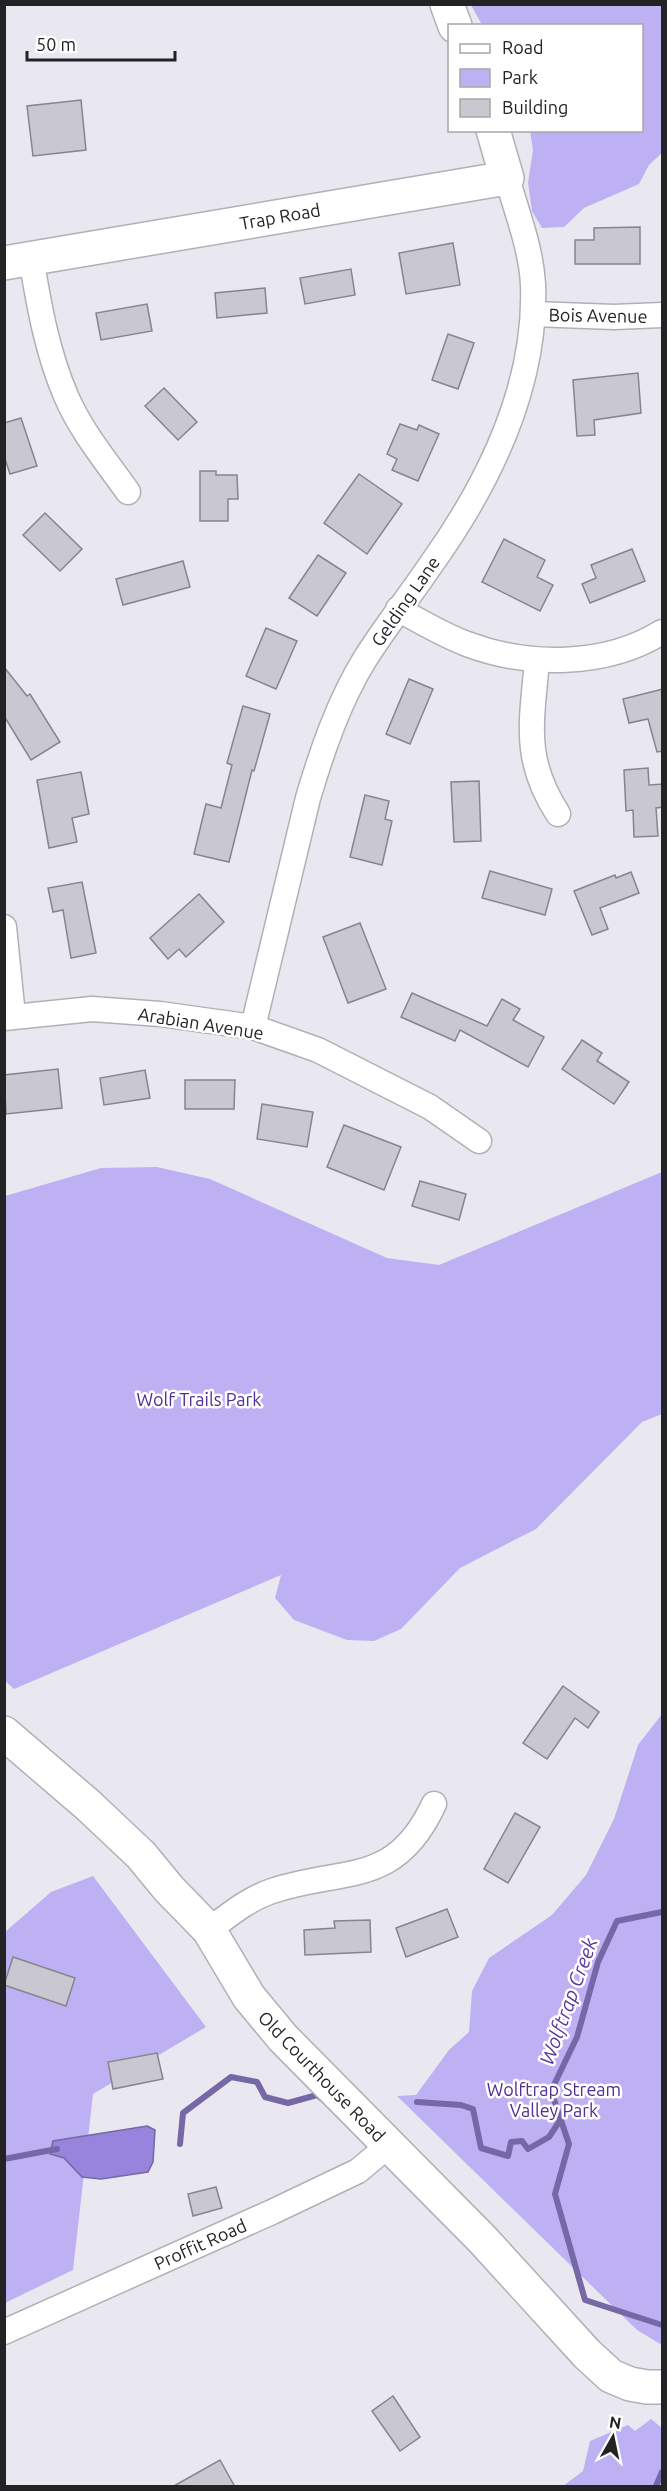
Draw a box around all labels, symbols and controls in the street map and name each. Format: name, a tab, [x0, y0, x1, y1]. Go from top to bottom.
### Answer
scale bar	[27, 24, 176, 62]
legend	[448, 24, 643, 132]
text: 50 m	[36, 34, 76, 54]
text: Road	[502, 37, 544, 57]
text: Park	[502, 67, 538, 87]
text: Building	[502, 97, 568, 117]
street label: Trap Road	[238, 199, 322, 233]
street label: Bois Avenue	[548, 304, 648, 326]
street label: Gelding Lane	[367, 552, 443, 650]
street label: Arabian Avenue	[137, 1003, 265, 1043]
park label: Wolf Trails Park	[137, 1389, 261, 1409]
water label: Wolftrap Creek	[534, 1934, 602, 2068]
street label: Old Courthouse Road	[255, 2007, 389, 2145]
park label: Wolftrap Stream Valley Park	[487, 2079, 621, 2120]
street label: Proffit Road	[151, 2215, 249, 2273]
north arrow	[583, 2407, 643, 2467]
text: N	[608, 2412, 623, 2432]

